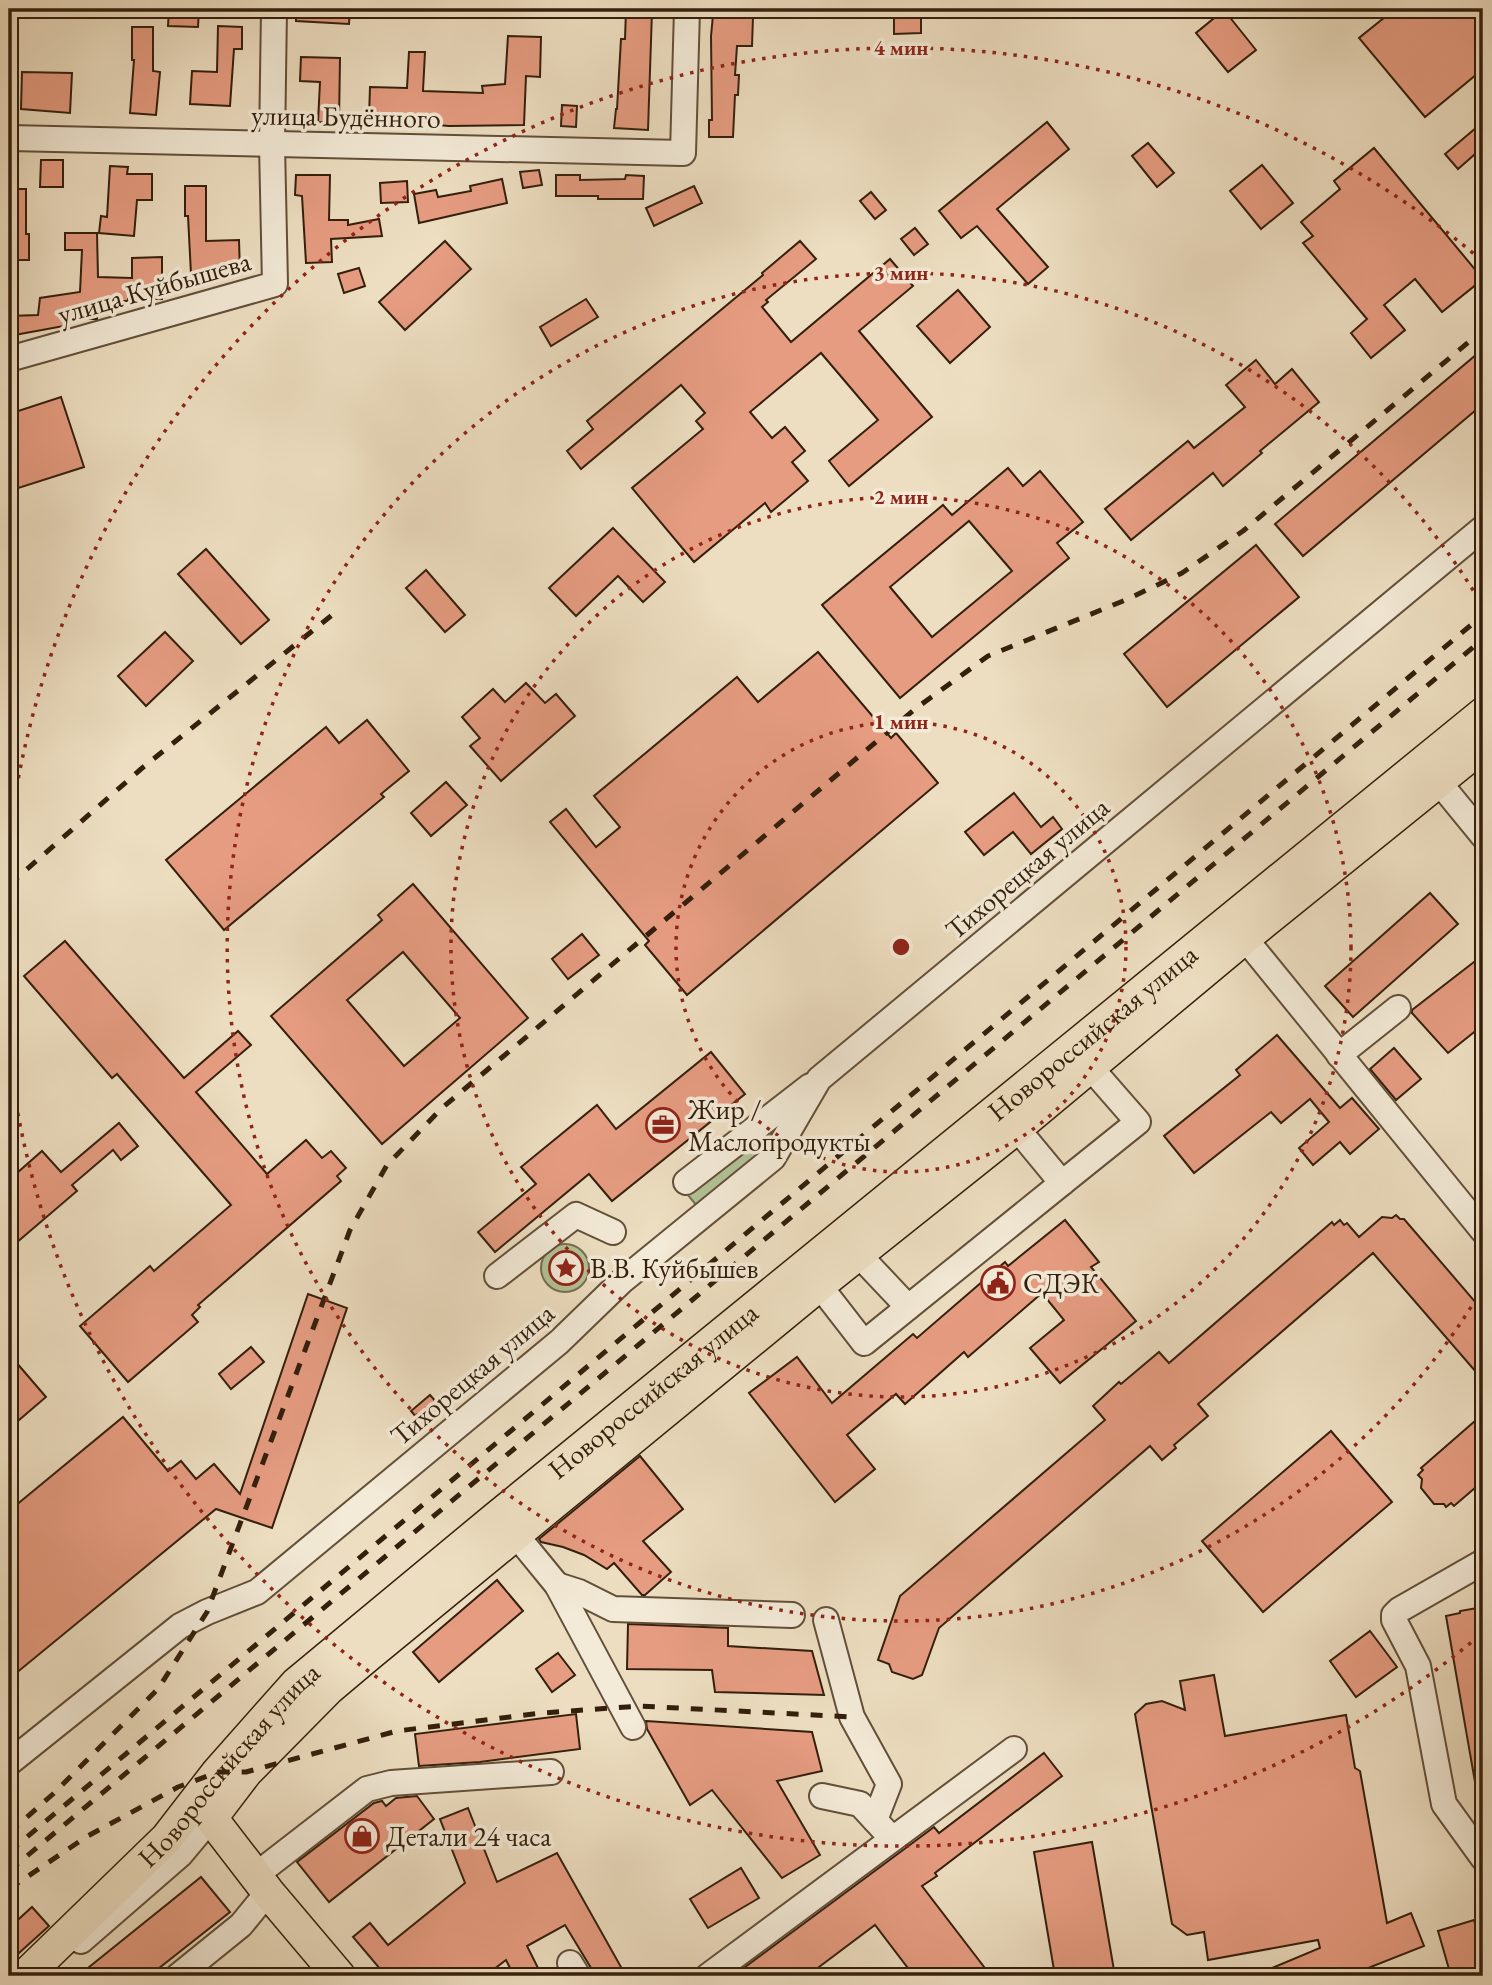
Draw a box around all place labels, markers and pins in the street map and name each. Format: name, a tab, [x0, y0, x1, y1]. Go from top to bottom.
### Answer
centre of rings	[889, 935, 913, 959]
place label: Жир / Маслопродукты	[687, 1091, 871, 1159]
office icon: Жир / Маслопродукты	[644, 1106, 682, 1144]
place icon: В.В. Куйбышев	[547, 1249, 585, 1287]
place label: В.В. Куйбышев	[590, 1250, 758, 1286]
public building icon: СДЭК	[979, 1264, 1017, 1302]
place label: СДЭК	[1023, 1265, 1100, 1301]
shop icon: Детали 24 часа	[343, 1817, 381, 1855]
place label: Детали 24 часа	[386, 1818, 552, 1854]

